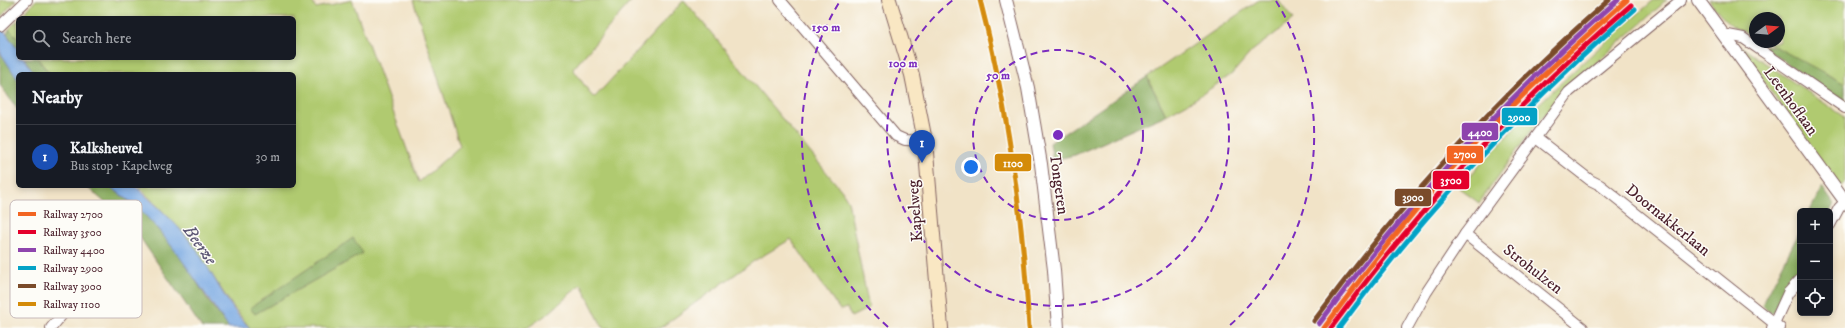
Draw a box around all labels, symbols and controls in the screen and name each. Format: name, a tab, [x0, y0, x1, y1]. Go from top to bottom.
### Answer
north arrow	[1749, 12, 1785, 48]
search box	[16, 16, 296, 60]
text: 150 m	[812, 20, 840, 35]
icon: search	[30, 27, 52, 49]
text: Search here	[62, 29, 131, 48]
text: 100 m	[889, 56, 917, 71]
street label: Leenhoflaan	[1759, 63, 1823, 140]
text: 50 m	[985, 68, 1010, 83]
text: Nearby	[32, 87, 82, 109]
line badge: 2900	[1501, 107, 1538, 126]
text: 2900	[1508, 111, 1530, 125]
line badge: 4400	[1461, 122, 1499, 141]
text: 4400	[1467, 126, 1492, 140]
centre of rings	[1051, 128, 1065, 142]
pin: 1	[909, 130, 935, 163]
text: Kalksheuvel	[70, 139, 142, 158]
line badge: 2700	[1446, 145, 1484, 164]
text: 2700	[1454, 148, 1476, 162]
text: 1	[43, 149, 47, 165]
text: 30 m	[256, 149, 280, 165]
street label: Tongeren	[1045, 152, 1073, 217]
line badge: 1100	[994, 153, 1032, 172]
your location	[961, 157, 981, 177]
text: 1100	[1003, 157, 1023, 171]
text: Bus stop · Kapelweg	[70, 158, 172, 174]
line badge: 3500	[1432, 170, 1470, 190]
text: 3500	[1440, 174, 1462, 188]
street label: Kapelweg	[903, 179, 927, 243]
street label: Doornakkerlaan	[1621, 180, 1715, 261]
line badge: 3900	[1394, 188, 1432, 207]
text: 3900	[1402, 191, 1424, 205]
legend	[10, 200, 142, 318]
text: Railway 2700	[43, 208, 103, 222]
map controls	[1797, 208, 1833, 316]
button: +	[1797, 208, 1833, 244]
water label: Beerze	[178, 220, 222, 270]
text: Railway 3500	[43, 226, 102, 240]
street label: Strohulzen	[1499, 240, 1567, 299]
text: Railway 4400	[43, 244, 105, 258]
button: −	[1797, 244, 1833, 280]
text: Railway 2900	[43, 262, 103, 276]
text: Railway 3900	[43, 280, 102, 294]
button: locate	[1797, 280, 1833, 316]
text: Railway 1100	[43, 298, 100, 312]

